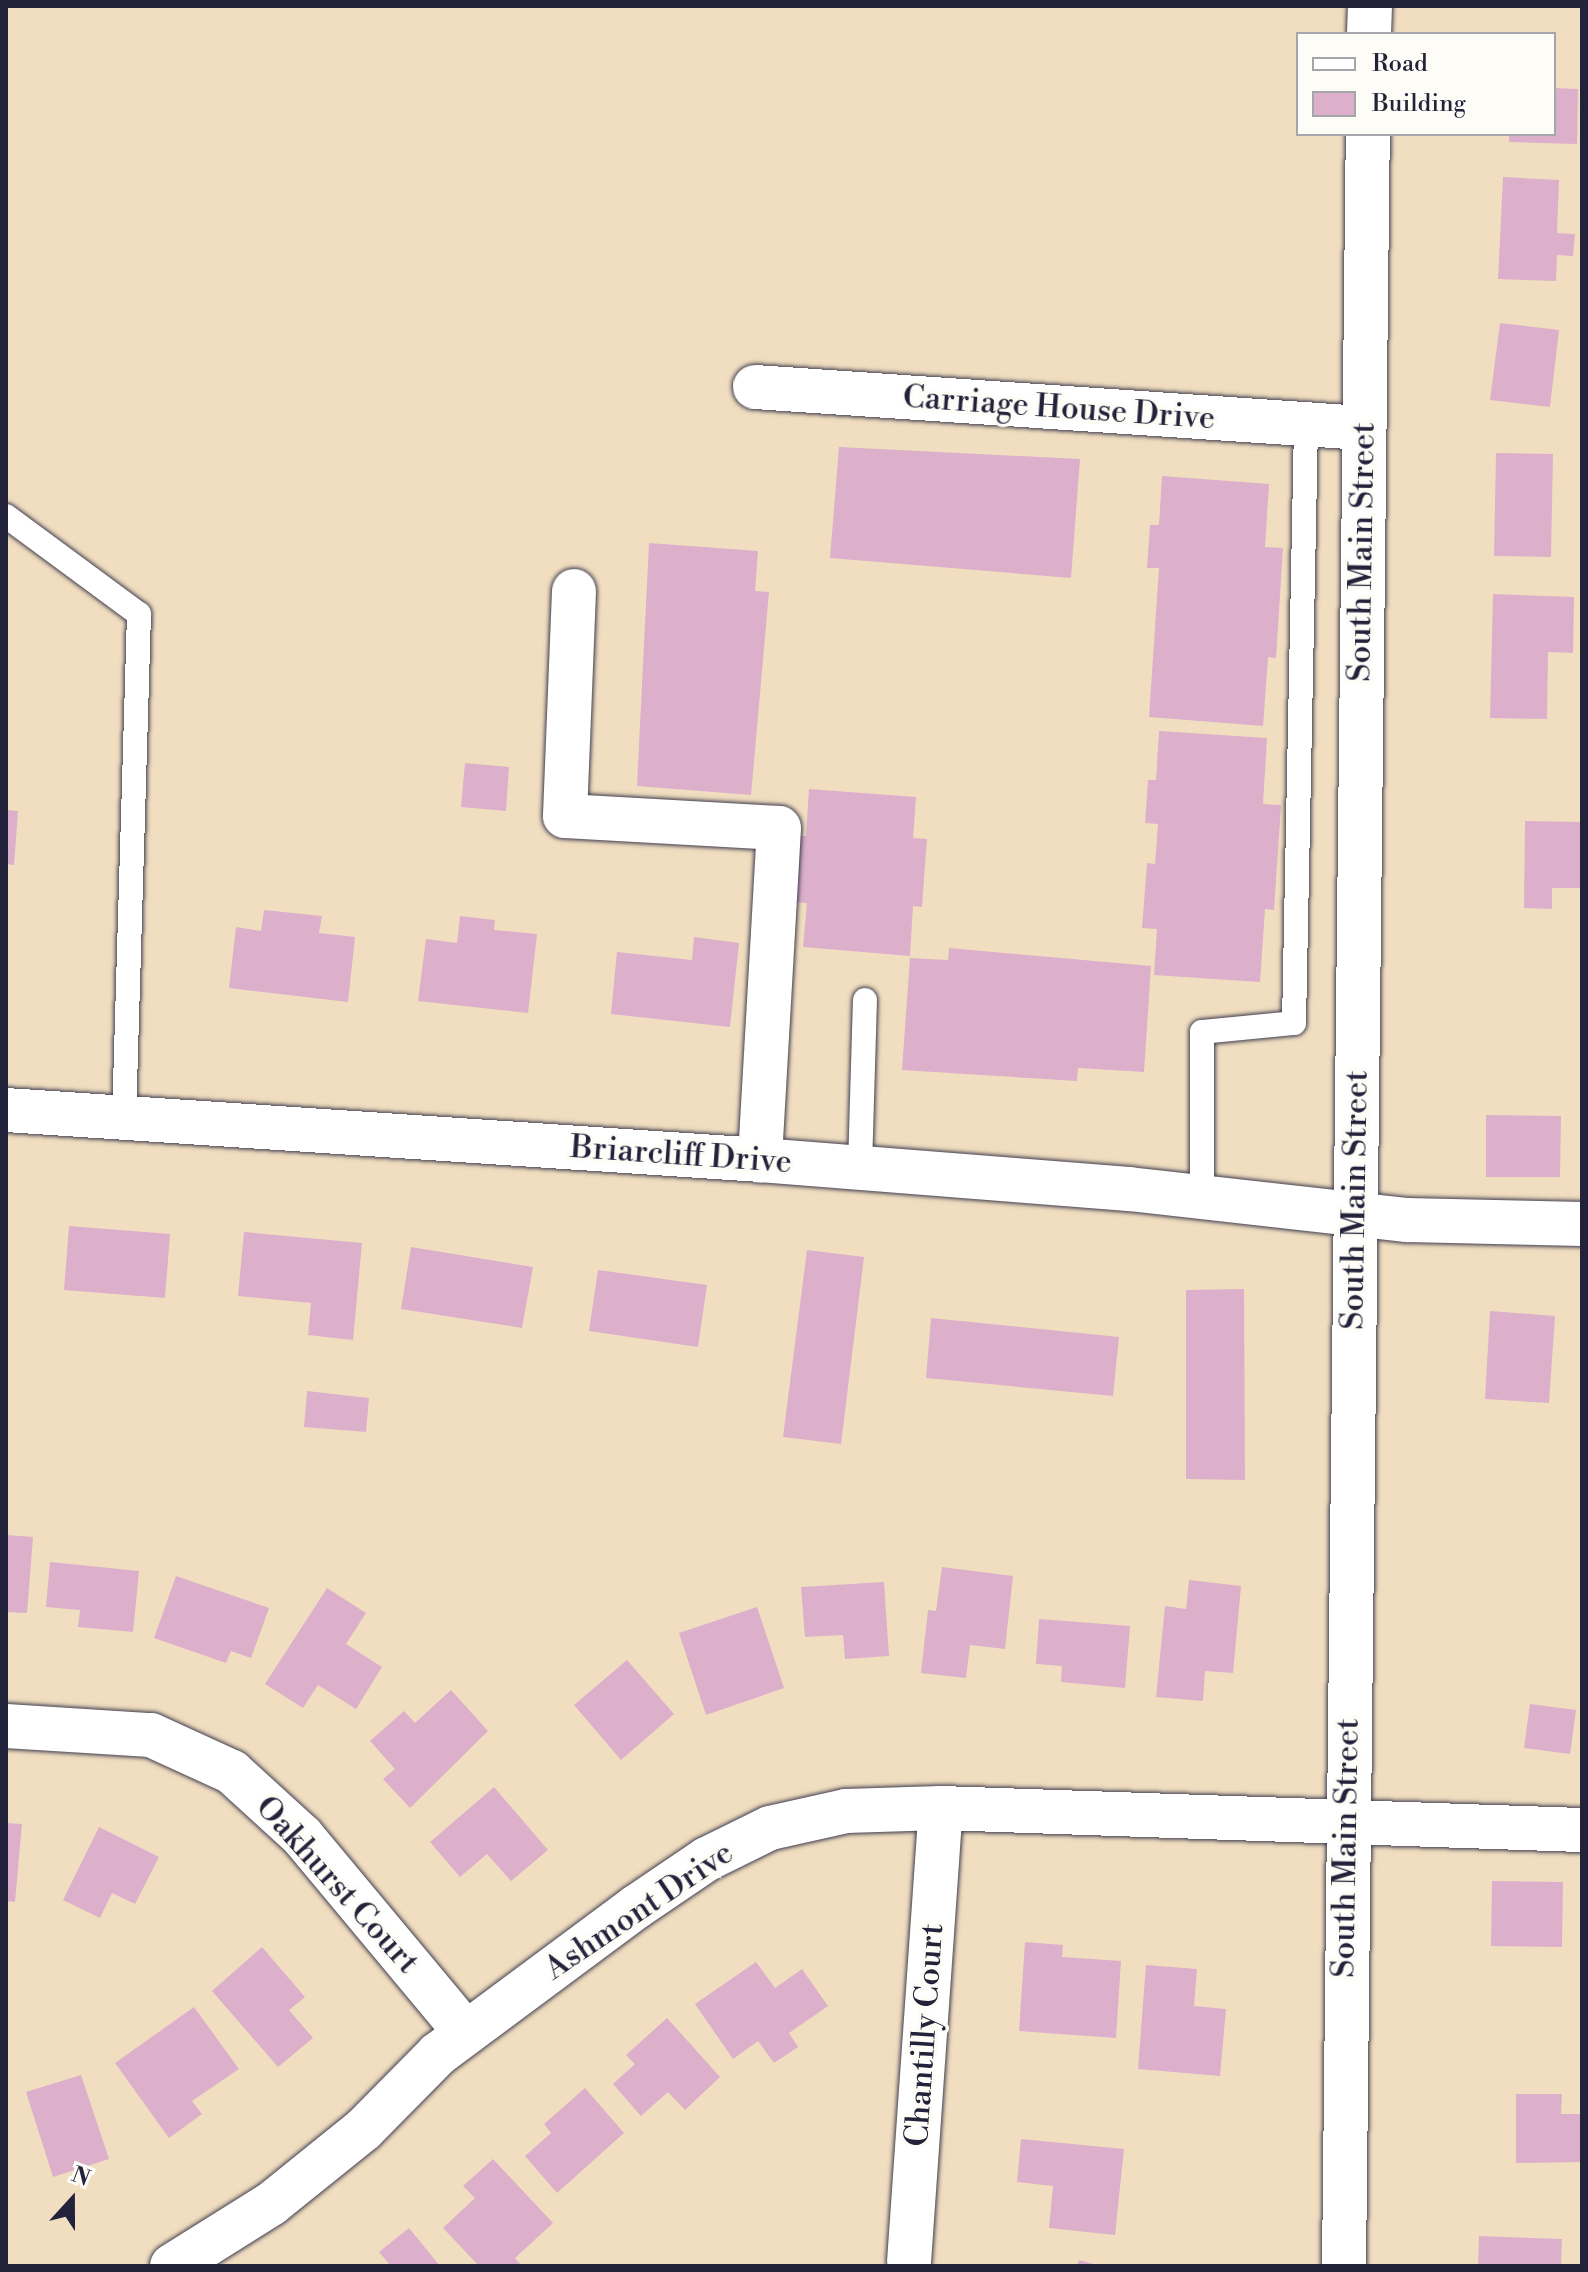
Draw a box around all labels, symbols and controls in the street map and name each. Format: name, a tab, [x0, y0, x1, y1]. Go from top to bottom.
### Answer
legend	[1296, 32, 1556, 136]
text: Road	[1372, 49, 1428, 79]
text: Building	[1372, 89, 1466, 119]
street label: Carriage House Drive	[902, 378, 1216, 438]
street label: South Main Street	[1341, 422, 1383, 682]
street label: South Main Street	[1334, 1070, 1376, 1330]
street label: Briarcliff Drive	[569, 1128, 793, 1182]
street label: South Main Street	[1325, 1718, 1367, 1978]
street label: Oakhurst Court	[247, 1788, 427, 1982]
street label: Ashmont Drive	[537, 1834, 741, 1988]
street label: Chantilly Court	[898, 1922, 952, 2148]
north arrow	[32, 2160, 112, 2240]
text: N	[68, 2161, 94, 2193]

